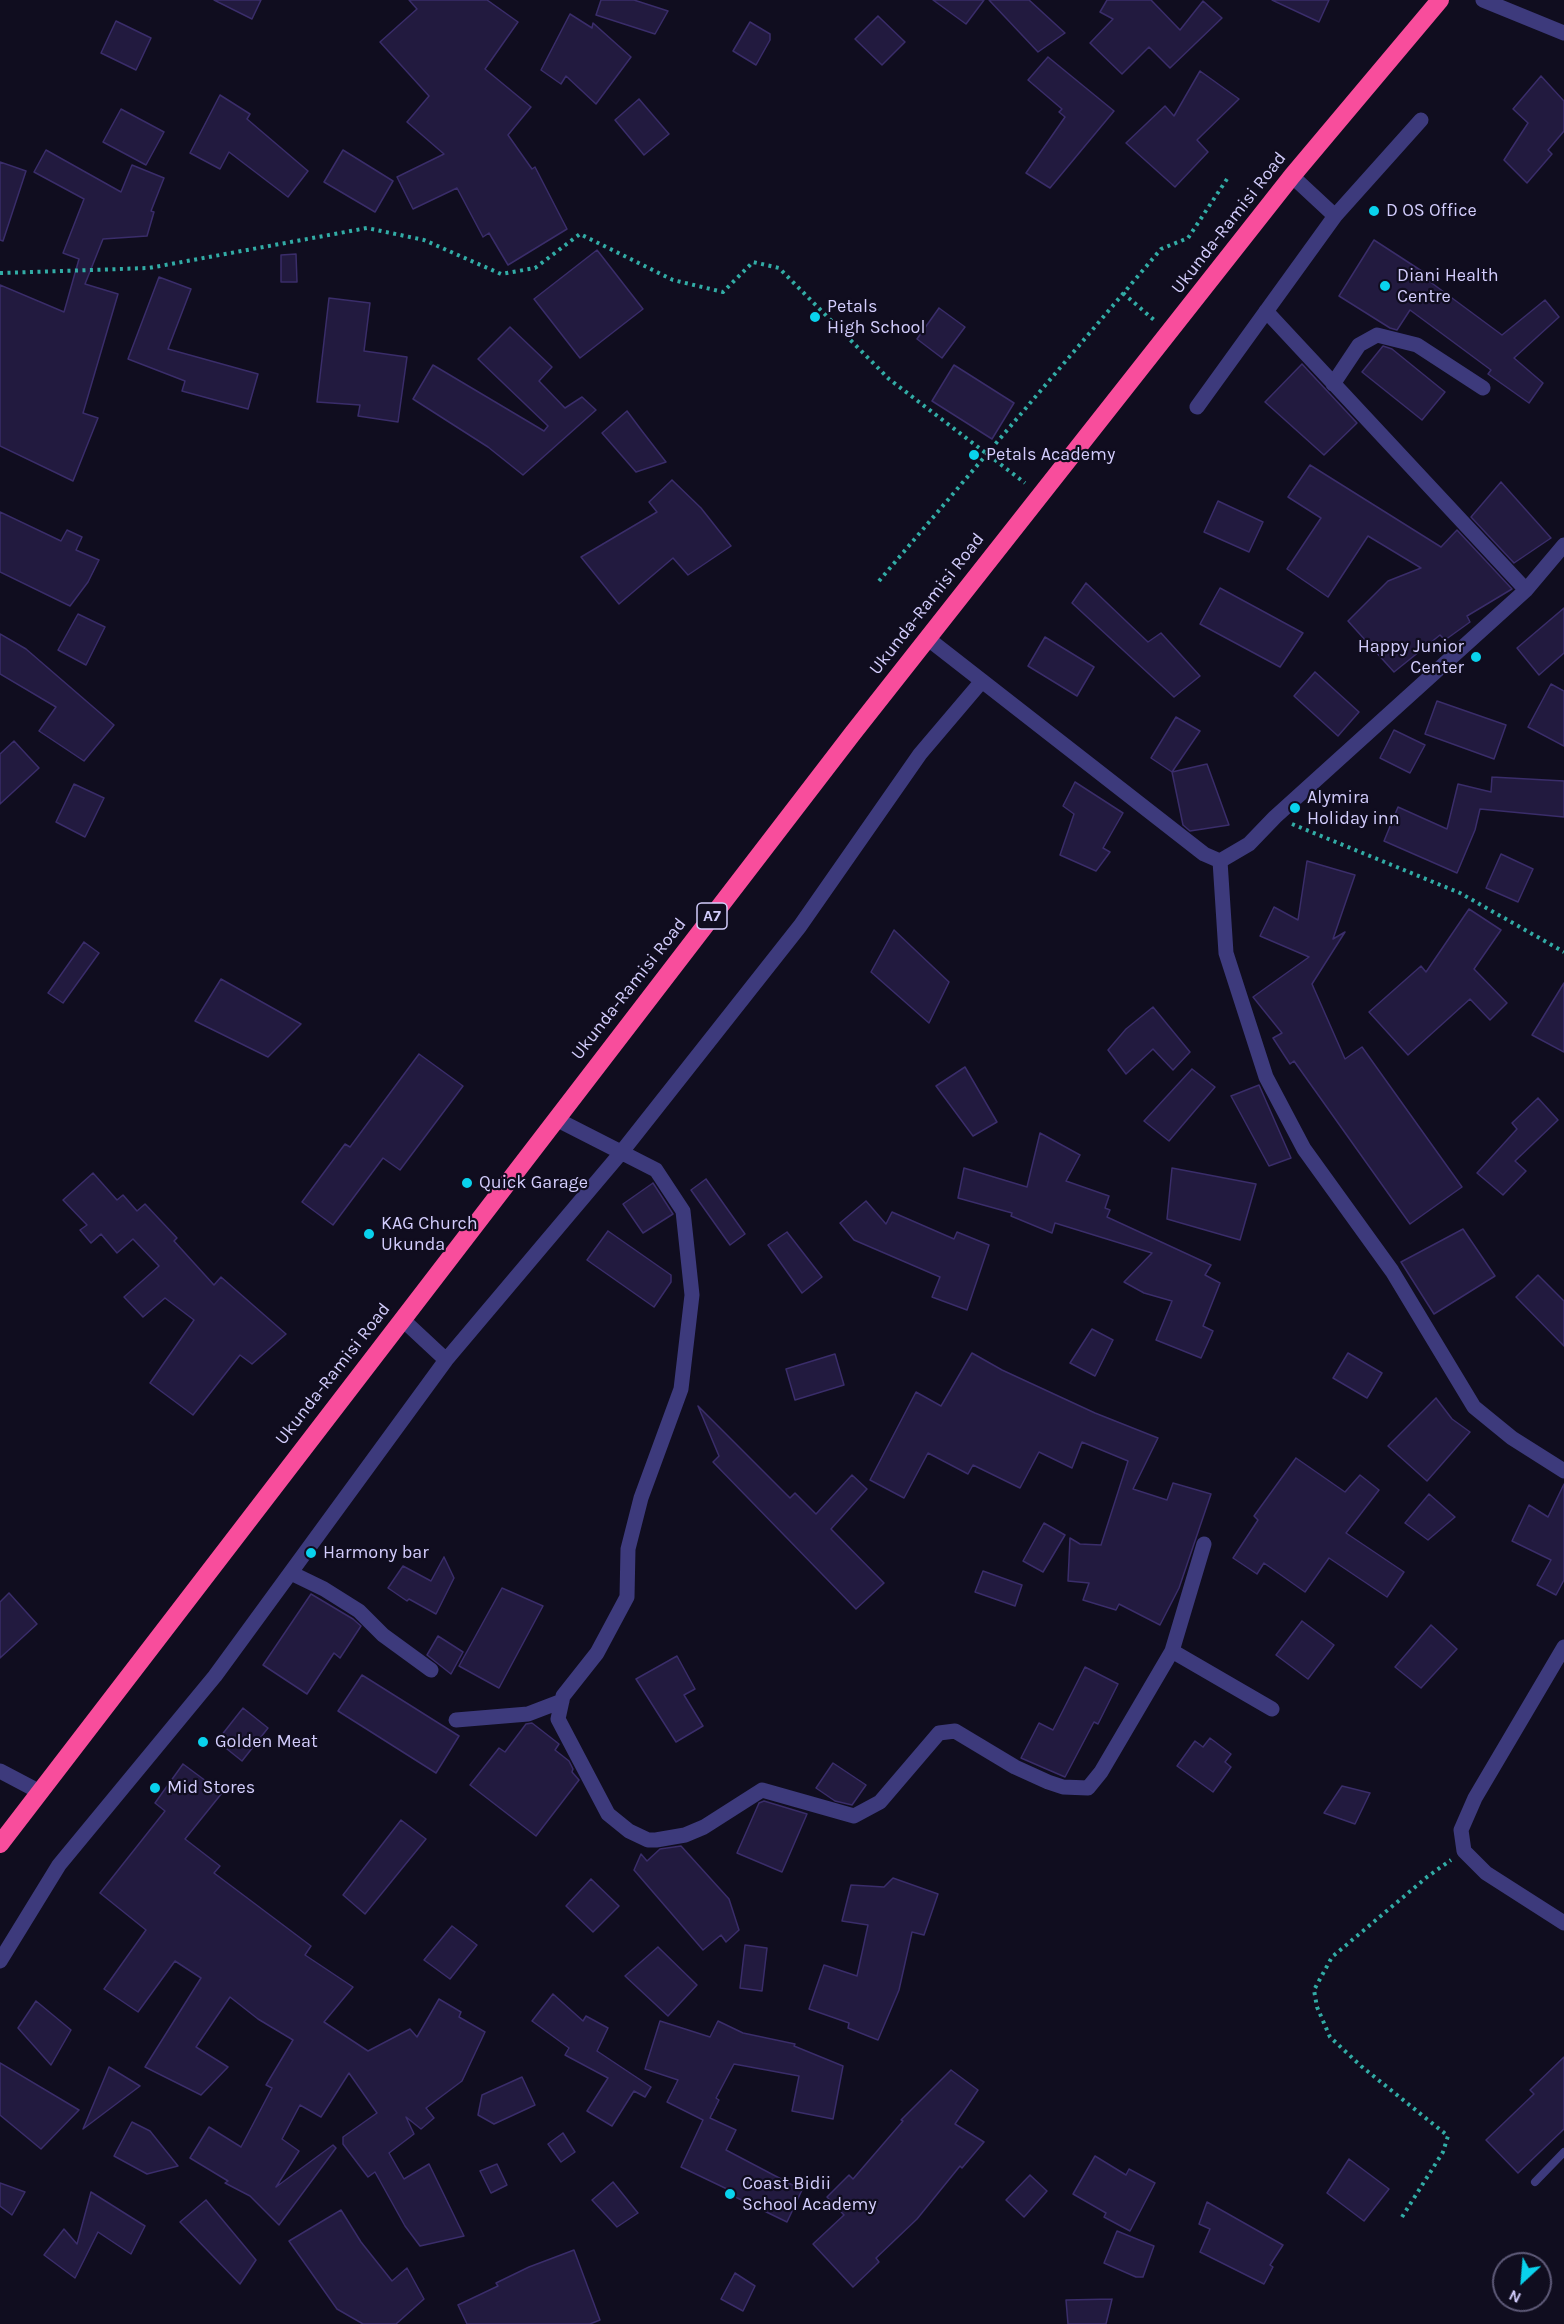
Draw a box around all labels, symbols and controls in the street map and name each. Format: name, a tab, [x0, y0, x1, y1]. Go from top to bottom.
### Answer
street label: Ukunda-Ramisi Road	[1167, 148, 1291, 298]
place label: D OS Office	[1386, 200, 1477, 222]
marker: D OS Office	[1367, 204, 1381, 218]
place label: Diani Health Centre	[1397, 265, 1499, 308]
marker: Diani Health Centre	[1378, 279, 1392, 293]
place label: Petals High School	[827, 296, 925, 338]
marker: Petals High School	[808, 310, 822, 324]
place label: Petals Academy	[986, 444, 1115, 466]
marker: Petals Academy	[967, 448, 981, 462]
street label: Ukunda-Ramisi Road	[865, 529, 989, 679]
place label: Happy Junior Center	[1358, 636, 1464, 678]
marker: Happy Junior Center	[1469, 650, 1483, 664]
place label: Alymira Holiday inn	[1307, 787, 1400, 830]
marker: Alymira Holiday inn	[1288, 801, 1302, 815]
road number: A7	[697, 903, 727, 929]
street label: Ukunda-Ramisi Road	[567, 914, 691, 1064]
place label: Quick Garage	[479, 1172, 588, 1194]
marker: Quick Garage	[460, 1176, 474, 1190]
place label: KAG Church Ukunda	[381, 1213, 478, 1256]
marker: KAG Church Ukunda	[362, 1227, 376, 1241]
street label: Ukunda-Ramisi Road	[271, 1299, 395, 1449]
place label: Harmony bar	[323, 1542, 429, 1564]
marker: Harmony bar	[304, 1546, 318, 1560]
place label: Golden Meat	[215, 1731, 318, 1753]
marker: Golden Meat	[196, 1735, 210, 1749]
place label: Mid Stores	[167, 1777, 255, 1799]
marker: Mid Stores	[148, 1781, 162, 1795]
place label: Coast Bidii School Academy	[742, 2173, 877, 2216]
marker: Coast Bidii School Academy	[723, 2187, 737, 2201]
north arrow	[1492, 2252, 1552, 2312]
text: N	[1505, 2286, 1524, 2308]

